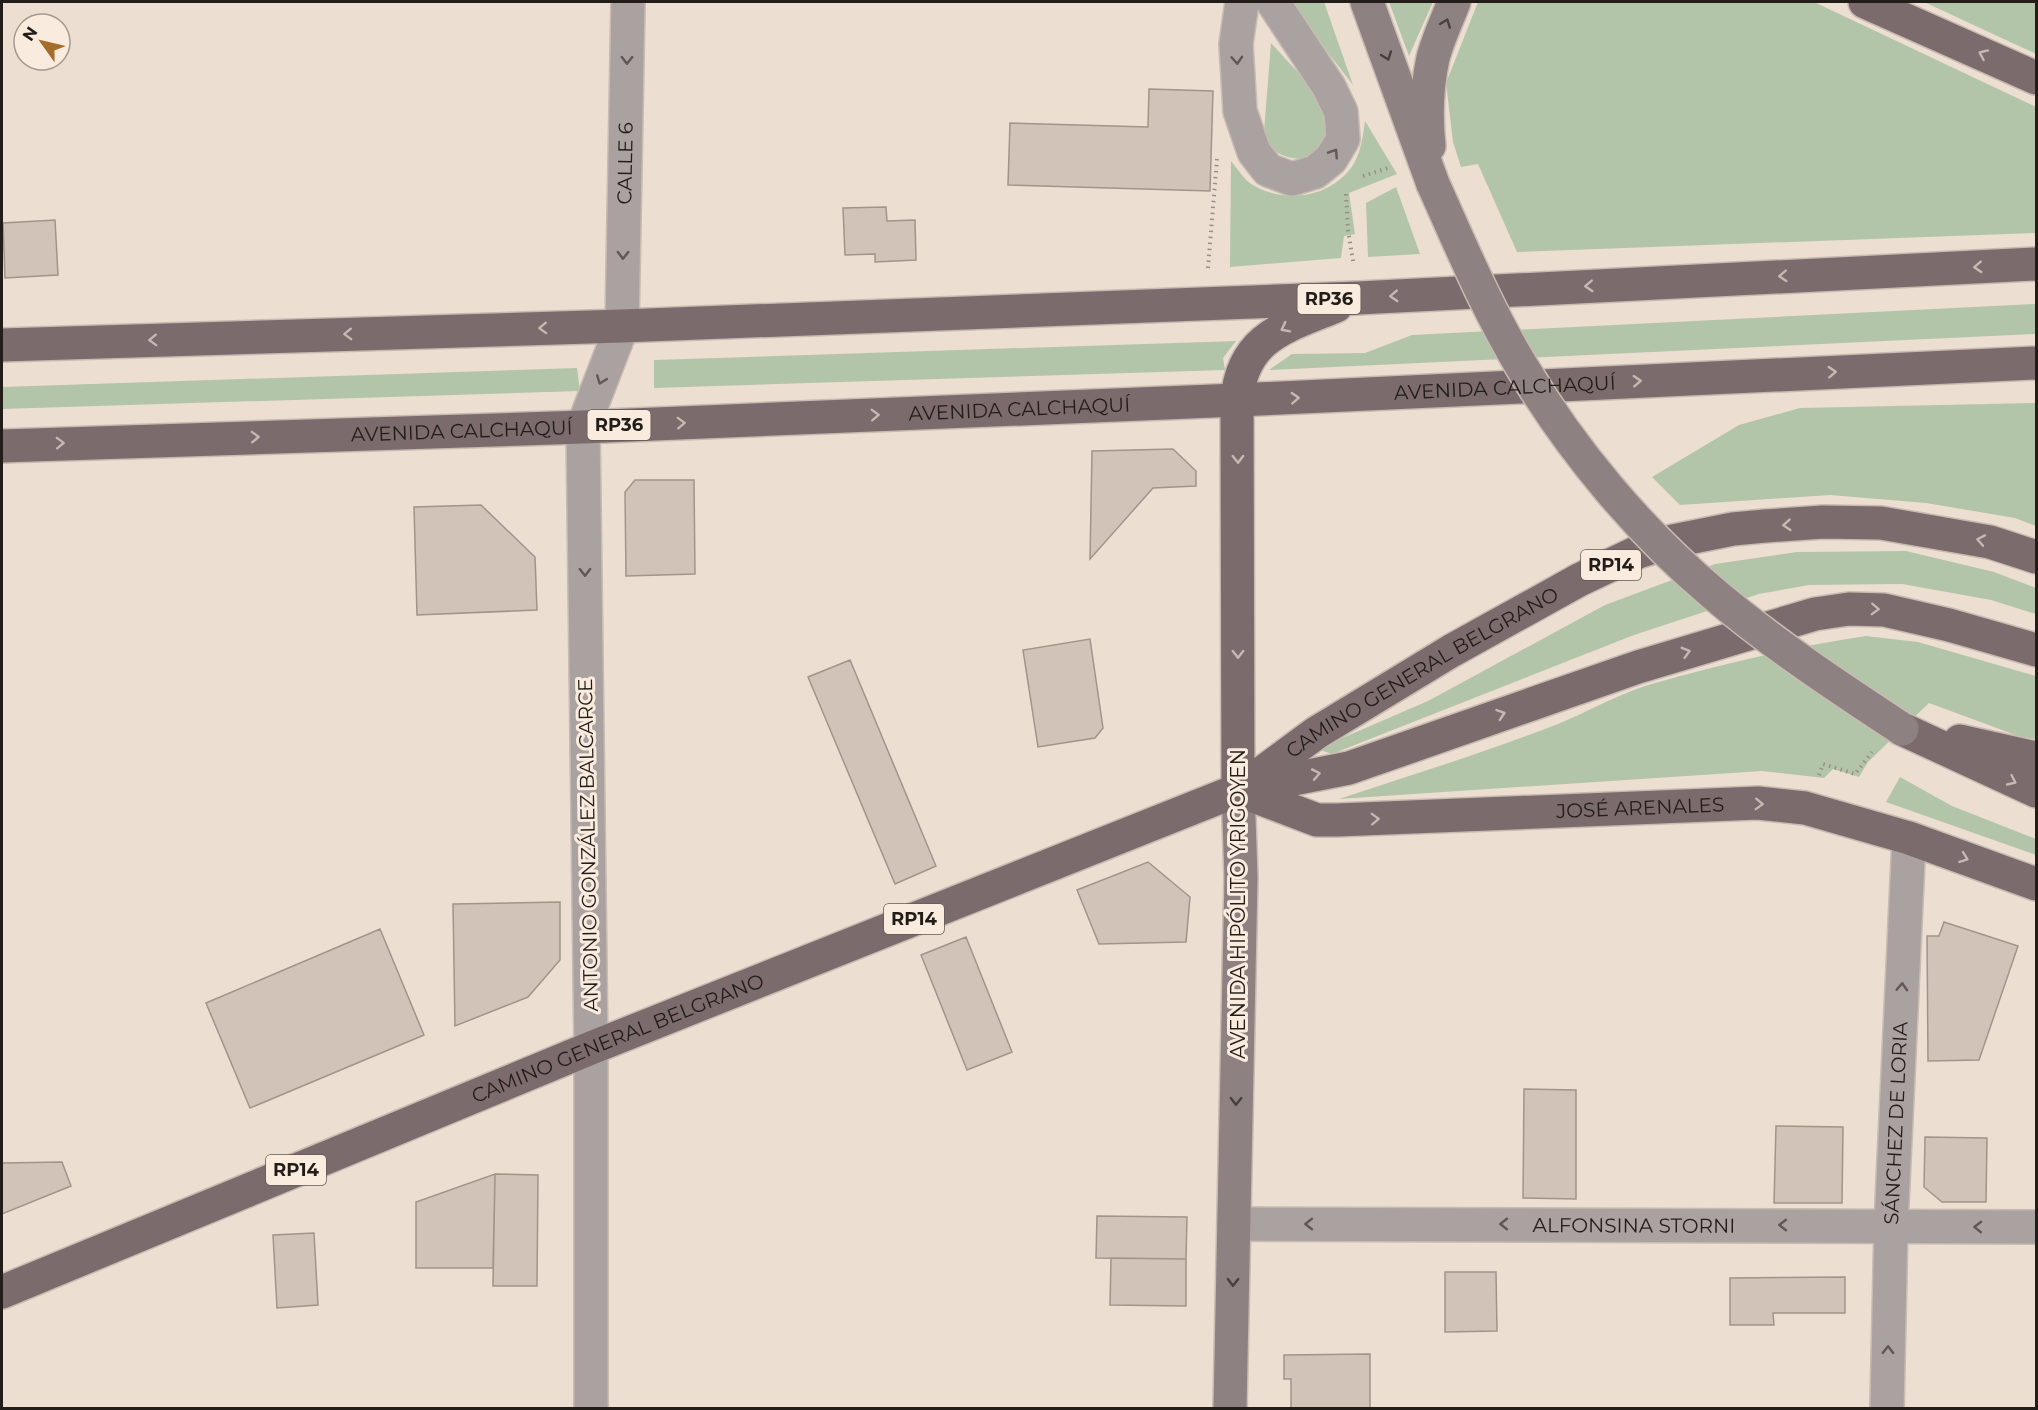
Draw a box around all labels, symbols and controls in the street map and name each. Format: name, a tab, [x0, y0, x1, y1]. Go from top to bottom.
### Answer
north arrow	[12, 12, 72, 72]
one-way arrow	[1439, 18, 1451, 29]
text: N	[18, 23, 41, 45]
one-way arrow	[1979, 50, 1990, 62]
one-way arrow	[1380, 51, 1393, 61]
one-way arrow	[621, 55, 633, 64]
one-way arrow	[1231, 55, 1244, 64]
street label: CALLE 6	[612, 122, 638, 205]
one-way arrow	[1327, 148, 1338, 159]
one-way arrow	[617, 250, 630, 259]
one-way arrow	[1974, 260, 1983, 273]
one-way arrow	[1779, 270, 1788, 283]
one-way arrow	[1584, 280, 1593, 293]
road number: RP36	[1298, 284, 1360, 314]
one-way arrow	[1389, 289, 1398, 302]
one-way arrow	[1280, 321, 1291, 332]
one-way arrow	[538, 322, 547, 334]
one-way arrow	[343, 328, 352, 341]
one-way arrow	[148, 334, 157, 347]
one-way arrow	[1827, 365, 1836, 378]
street label: AVENIDA CALCHAQUÍ	[1393, 370, 1617, 405]
one-way arrow	[596, 374, 608, 385]
one-way arrow	[1632, 375, 1641, 388]
one-way arrow	[1291, 391, 1300, 404]
street label: AVENIDA CALCHAQUÍ	[908, 392, 1132, 426]
one-way arrow	[871, 409, 880, 421]
road number: RP36	[588, 410, 650, 440]
street label: AVENIDA CALCHAQUÍ	[350, 415, 574, 447]
one-way arrow	[676, 416, 685, 429]
one-way arrow	[250, 431, 259, 443]
one-way arrow	[55, 437, 64, 450]
one-way arrow	[1232, 454, 1244, 463]
one-way arrow	[1783, 518, 1792, 531]
one-way arrow	[1976, 534, 1986, 547]
road number: RP14	[1581, 550, 1641, 580]
one-way arrow	[578, 567, 591, 576]
street label: CAMINO GENERAL BELGRANO	[1281, 582, 1563, 763]
one-way arrow	[1870, 603, 1879, 616]
one-way arrow	[1680, 647, 1691, 659]
one-way arrow	[1232, 649, 1244, 658]
street label: ANTONIO GONZÁLEZ BALCARCE	[573, 678, 603, 1012]
one-way arrow	[1495, 709, 1506, 722]
street label: AVENIDA HIPÓLITO YRIGOYEN	[1226, 749, 1250, 1059]
one-way arrow	[1311, 769, 1321, 782]
one-way arrow	[2006, 773, 2017, 785]
street label: JOSÉ ARENALES	[1555, 792, 1725, 823]
one-way arrow	[1754, 798, 1763, 810]
one-way arrow	[1371, 812, 1380, 825]
one-way arrow	[1958, 850, 1969, 863]
road number: RP14	[884, 904, 944, 934]
street label: CAMINO GENERAL BELGRANO	[468, 968, 767, 1108]
one-way arrow	[1896, 983, 1909, 992]
street label: SÁNCHEZ DE LORIA	[1879, 1020, 1912, 1225]
one-way arrow	[1230, 1096, 1243, 1105]
road number: RP14	[266, 1155, 326, 1185]
street label: ALFONSINA STORNI	[1533, 1213, 1735, 1238]
one-way arrow	[1305, 1218, 1314, 1230]
one-way arrow	[1500, 1218, 1509, 1230]
one-way arrow	[1779, 1219, 1788, 1231]
one-way arrow	[1974, 1220, 1983, 1233]
one-way arrow	[1227, 1278, 1239, 1287]
one-way arrow	[1882, 1346, 1894, 1355]

